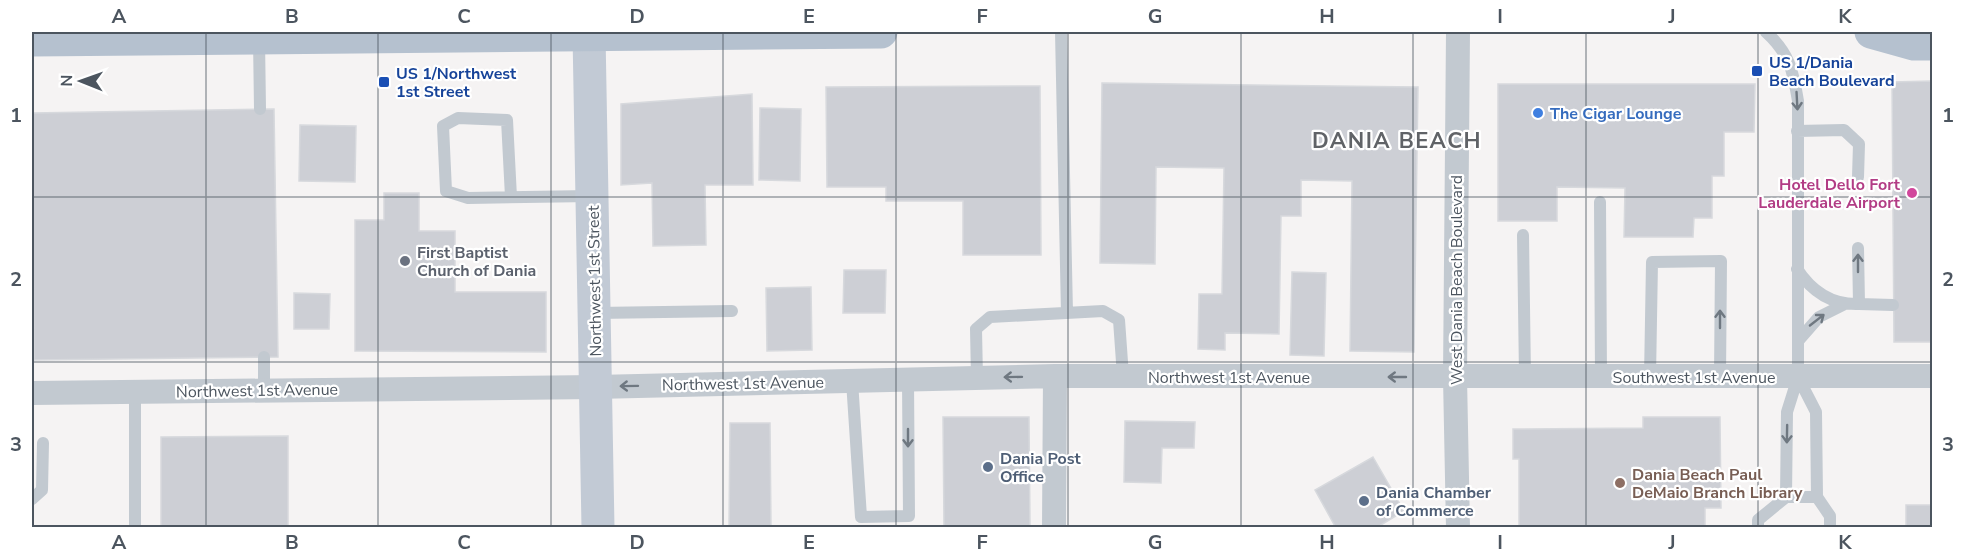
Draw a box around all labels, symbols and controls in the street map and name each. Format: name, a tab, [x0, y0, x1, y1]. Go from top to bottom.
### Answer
text: A	[112, 3, 127, 30]
text: B	[285, 3, 299, 30]
text: C	[457, 3, 471, 30]
text: D	[629, 3, 645, 30]
text: E	[803, 3, 815, 30]
text: F	[976, 3, 988, 30]
text: G	[1148, 3, 1162, 30]
text: H	[1319, 3, 1335, 30]
text: I	[1497, 3, 1503, 30]
text: J	[1667, 3, 1676, 30]
text: K	[1838, 3, 1852, 30]
north arrow	[51, 51, 111, 111]
place label: US 1/Dania Beach Boulevard	[1769, 52, 1895, 92]
place label: US 1/Northwest 1st Street	[396, 63, 517, 103]
marker: US 1/Dania Beach Boulevard	[1750, 64, 1764, 78]
text: N	[56, 75, 78, 87]
marker: US 1/Northwest 1st Street	[377, 75, 391, 89]
one-way arrow	[1791, 91, 1802, 111]
text: 1	[10, 102, 22, 129]
text: 1	[1942, 102, 1954, 129]
place label: The Cigar Lounge	[1550, 103, 1682, 125]
marker: The Cigar Lounge	[1531, 106, 1545, 120]
district label: DANIA BEACH	[1312, 126, 1482, 156]
place label: Hotel Dello Fort Lauderdale Airport	[1758, 174, 1901, 214]
street label: West Dania Beach Boulevard	[1446, 175, 1468, 385]
marker: Hotel Dello Fort Lauderdale Airport	[1905, 186, 1919, 200]
street label: Northwest 1st Street	[583, 205, 607, 357]
place label: First Baptist Church of Dania	[417, 242, 536, 282]
marker: First Baptist Church of Dania	[398, 254, 412, 268]
one-way arrow	[1852, 254, 1864, 274]
text: 2	[10, 266, 22, 293]
text: 2	[1942, 266, 1954, 293]
one-way arrow	[1714, 309, 1726, 329]
one-way arrow	[1809, 313, 1825, 326]
street label: Northwest 1st Avenue	[1148, 367, 1310, 389]
street label: Southwest 1st Avenue	[1613, 367, 1775, 389]
one-way arrow	[1003, 371, 1023, 383]
one-way arrow	[1387, 371, 1407, 383]
street label: Northwest 1st Avenue	[662, 372, 824, 396]
street label: Northwest 1st Avenue	[176, 379, 338, 403]
one-way arrow	[619, 380, 639, 392]
one-way arrow	[1781, 424, 1793, 444]
one-way arrow	[902, 428, 914, 448]
text: 3	[10, 431, 22, 458]
text: 3	[1942, 431, 1954, 458]
place label: Dania Post Office	[1000, 448, 1081, 488]
marker: Dania Post Office	[981, 460, 995, 474]
place label: Dania Beach Paul DeMaio Branch Library	[1632, 464, 1803, 504]
marker: Dania Beach Paul DeMaio Branch Library	[1613, 476, 1627, 490]
place label: Dania Chamber of Commerce	[1376, 482, 1492, 522]
marker: Dania Chamber of Commerce	[1357, 494, 1371, 508]
text: A	[112, 529, 127, 556]
text: B	[285, 529, 299, 556]
text: C	[457, 529, 471, 556]
text: D	[629, 529, 645, 556]
text: E	[803, 529, 815, 556]
text: F	[976, 529, 988, 556]
text: G	[1148, 529, 1162, 556]
text: H	[1319, 529, 1335, 556]
text: I	[1497, 529, 1503, 556]
text: J	[1667, 529, 1676, 556]
text: K	[1838, 529, 1852, 556]

